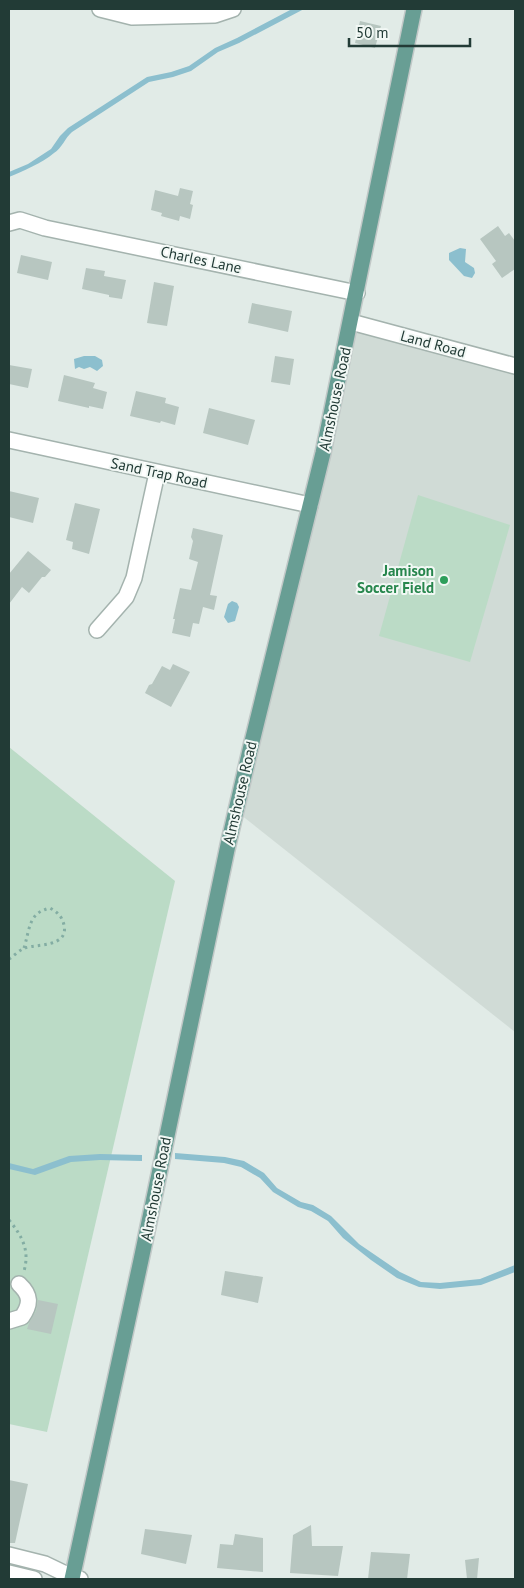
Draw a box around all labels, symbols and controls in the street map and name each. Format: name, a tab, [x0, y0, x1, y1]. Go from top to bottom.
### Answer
scale bar	[349, 15, 470, 47]
text: 50 m	[356, 23, 389, 42]
street label: Charles Lane	[159, 242, 243, 277]
street label: Land Road	[398, 326, 468, 361]
street label: Almshouse Road	[314, 345, 355, 453]
street label: Sand Trap Road	[109, 453, 209, 492]
place label: Jamison Soccer Field	[357, 561, 434, 597]
marker: Jamison Soccer Field	[438, 574, 450, 586]
street label: Almshouse Road	[218, 739, 261, 847]
street label: Almshouse Road	[136, 1135, 175, 1243]

